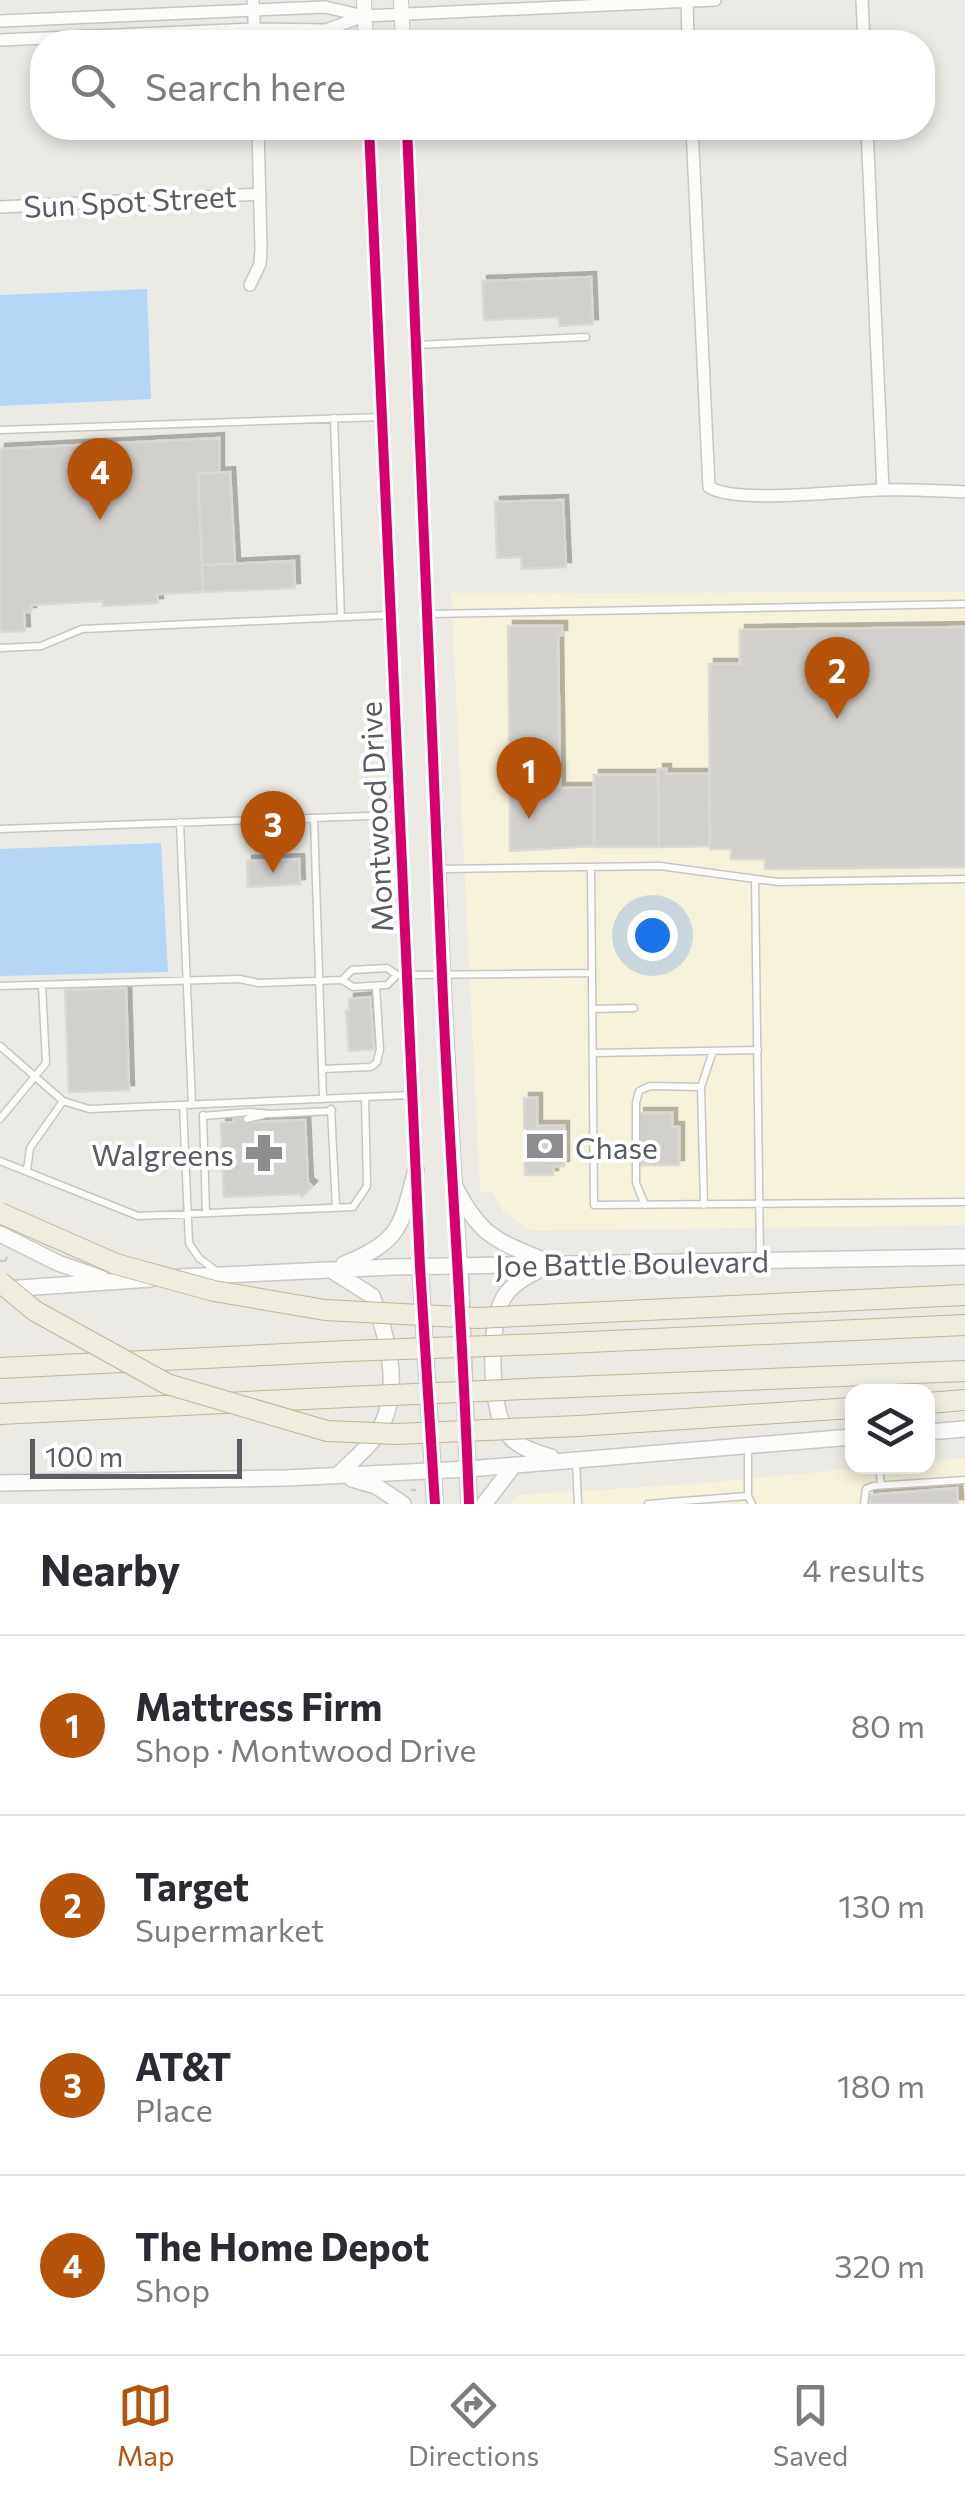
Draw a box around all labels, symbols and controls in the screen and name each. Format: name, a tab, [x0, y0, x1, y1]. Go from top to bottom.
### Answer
search box	[30, 30, 935, 140]
icon: search	[65, 58, 120, 113]
text: Search here	[145, 62, 346, 109]
street label: Sun Spot Street	[23, 176, 237, 224]
pin: 4	[68, 438, 132, 520]
pin: 2	[804, 636, 870, 719]
street label: Montwood Drive	[350, 701, 400, 933]
pin: 1	[496, 736, 562, 819]
pin: 3	[240, 790, 306, 873]
your location	[627, 910, 678, 961]
bank icon: Chase	[524, 1125, 566, 1167]
place label: Chase	[575, 1128, 658, 1165]
pharmacy icon: Walgreens	[243, 1132, 285, 1174]
place label: Walgreens	[91, 1135, 234, 1172]
street label: Joe Battle Boulevard	[495, 1241, 769, 1283]
map controls	[845, 1384, 935, 1474]
button: layers	[845, 1384, 935, 1474]
scale bar	[30, 1434, 242, 1478]
text: 100 m	[45, 1439, 123, 1473]
text: Nearby	[40, 1543, 180, 1595]
text: 4 results	[802, 1549, 925, 1589]
text: Mattress Firm	[135, 1682, 382, 1729]
text: 1	[65, 1705, 80, 1745]
text: 80 m	[851, 1705, 925, 1745]
text: Shop · Montwood Drive	[135, 1729, 476, 1769]
text: Target	[135, 1862, 249, 1909]
text: 2	[63, 1885, 82, 1925]
text: 130 m	[838, 1885, 925, 1925]
text: Supermarket	[135, 1909, 324, 1949]
text: AT&T	[135, 2042, 231, 2089]
text: 3	[63, 2065, 82, 2105]
text: 180 m	[837, 2065, 925, 2105]
text: Place	[135, 2089, 213, 2129]
text: The Home Depot	[135, 2222, 429, 2269]
text: 4	[63, 2245, 82, 2285]
text: 320 m	[834, 2245, 925, 2285]
text: Shop	[135, 2269, 210, 2309]
tab: Map	[117, 2378, 174, 2472]
tab: Directions	[408, 2378, 539, 2472]
tab: Saved	[773, 2378, 848, 2472]

